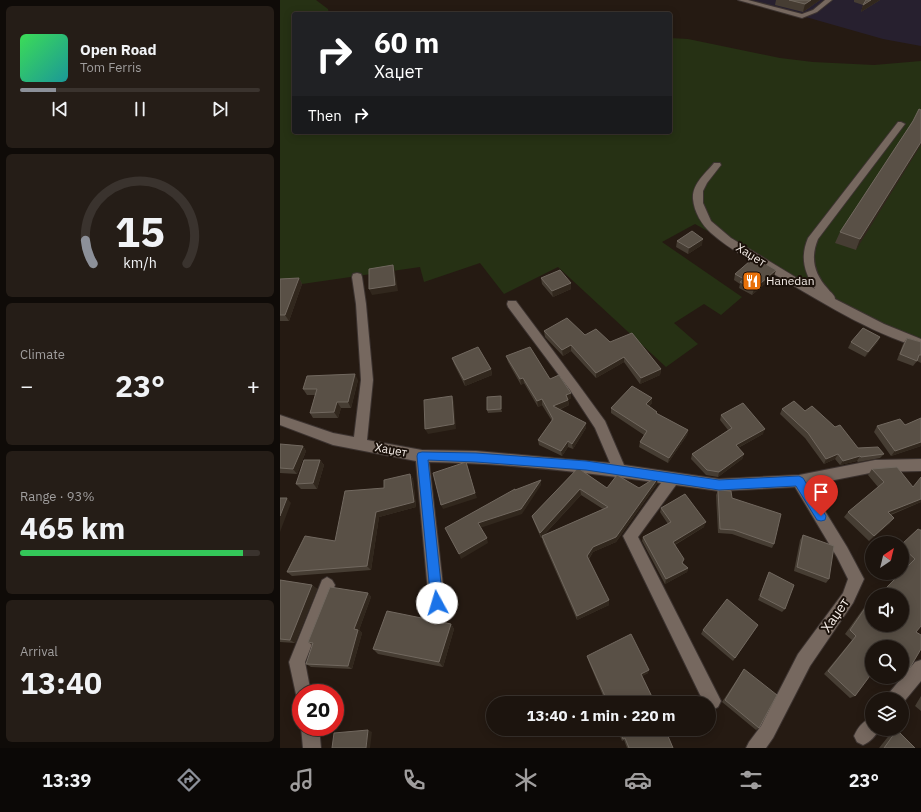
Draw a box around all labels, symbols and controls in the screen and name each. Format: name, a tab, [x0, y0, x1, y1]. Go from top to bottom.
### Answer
text: 60 m	[374, 24, 439, 61]
icon: right	[308, 28, 360, 80]
text: Open Road	[80, 40, 157, 59]
text: Tom Ferris	[80, 59, 142, 76]
text: Хаџет	[374, 60, 423, 83]
icon: previous	[49, 98, 71, 120]
icon: pause	[129, 98, 151, 120]
icon: next	[209, 98, 231, 120]
icon: right	[350, 104, 372, 126]
text: Then	[308, 106, 342, 125]
text: 15	[115, 203, 165, 257]
street label: Хаџет	[733, 240, 769, 270]
text: km/h	[123, 252, 157, 271]
restaurant icon: Hanedan	[741, 270, 763, 292]
place label: Hanedan	[766, 273, 814, 288]
text: Climate	[20, 346, 65, 363]
text: 23°	[115, 366, 165, 405]
text: −	[20, 371, 33, 400]
text: +	[247, 371, 260, 400]
street label: Хаџет	[374, 439, 409, 460]
pin	[804, 475, 838, 516]
icon: arrive	[810, 481, 832, 503]
text: Range · 93%	[20, 488, 94, 505]
text: 465 km	[20, 508, 125, 547]
north arrow	[865, 536, 909, 580]
map controls	[865, 536, 909, 736]
position arrow	[416, 582, 458, 624]
button: sound	[865, 588, 909, 632]
street label: Хаџет	[817, 594, 853, 636]
button: search	[865, 640, 909, 684]
text: Arrival	[20, 643, 58, 660]
text: 13:40	[20, 663, 102, 702]
speed limit sign: 20	[292, 684, 344, 736]
button: layers	[865, 692, 909, 736]
text: 13:40 · 1 min · 220 m	[527, 706, 675, 725]
icon: directions	[175, 766, 203, 794]
icon: music	[288, 766, 316, 794]
icon: phone	[400, 766, 428, 794]
icon: climate	[512, 766, 540, 794]
icon: car	[624, 766, 652, 794]
icon: filters	[737, 766, 765, 794]
text: 13:39	[42, 769, 91, 792]
text: 23°	[849, 769, 879, 792]

